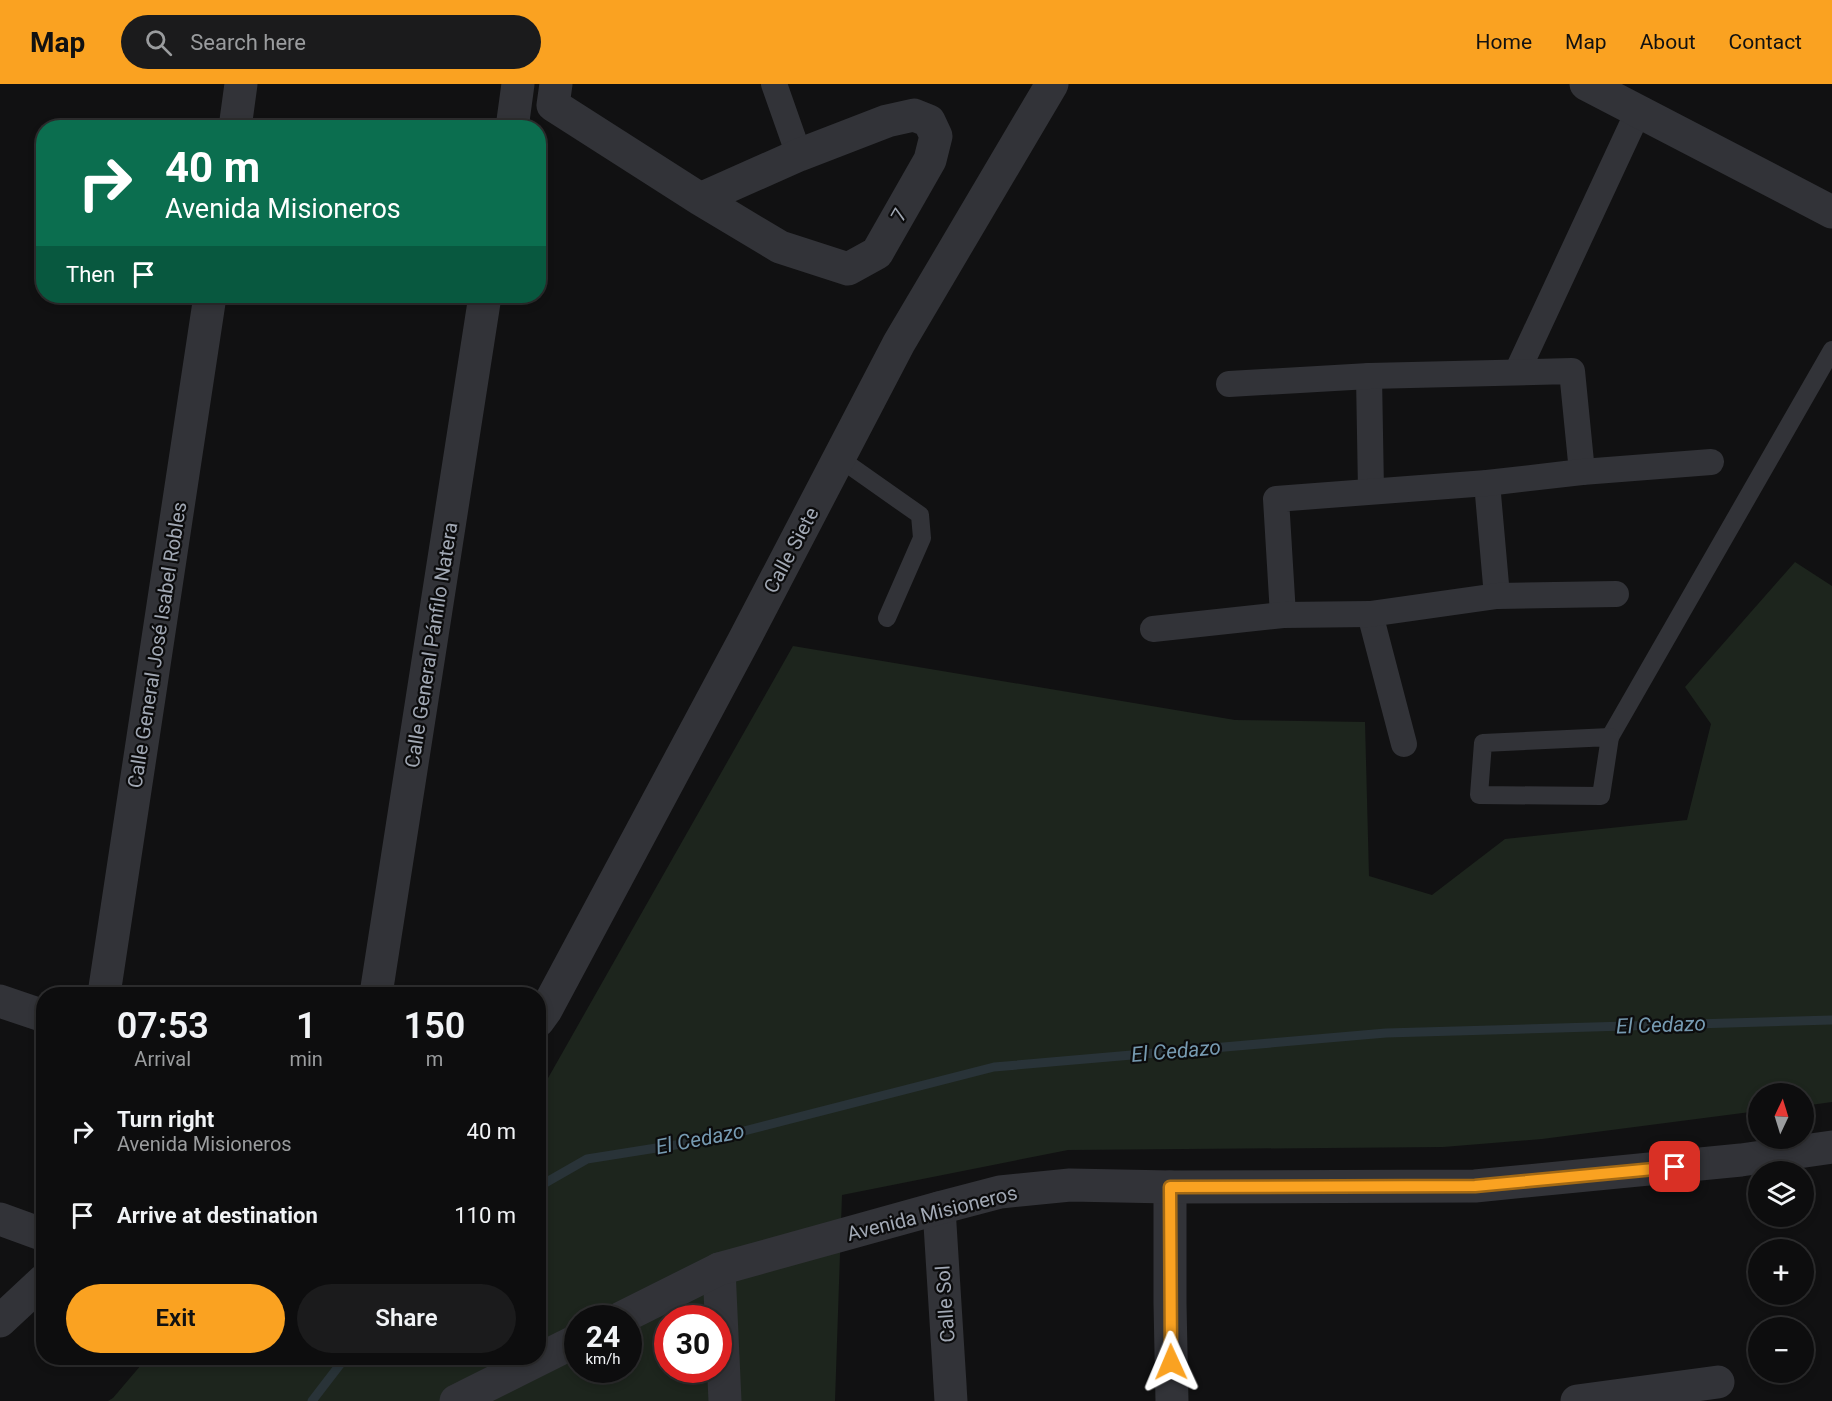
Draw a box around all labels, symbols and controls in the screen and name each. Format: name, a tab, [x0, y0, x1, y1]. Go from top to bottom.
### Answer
search box	[121, 15, 541, 69]
text: Map	[30, 26, 85, 59]
icon: search	[142, 26, 175, 59]
text: Search here	[190, 30, 306, 55]
text: Home	[1476, 30, 1532, 54]
text: Map	[1565, 30, 1607, 54]
text: About	[1640, 30, 1696, 54]
text: Contact	[1729, 30, 1802, 54]
text: 40 m	[165, 143, 260, 192]
icon: right	[66, 144, 144, 222]
text: Avenida Misioneros	[165, 193, 401, 225]
street label: 7	[886, 204, 912, 226]
icon: arrive	[127, 258, 160, 291]
text: Then	[66, 262, 115, 287]
street label: Calle General José Isabel Robles	[123, 500, 191, 790]
street label: Calle Siete	[758, 503, 824, 597]
street label: Calle General Pánfilo Natera	[400, 520, 462, 770]
text: 07:53	[117, 1005, 209, 1047]
text: 1	[296, 1005, 316, 1047]
text: 150	[404, 1005, 465, 1047]
water label: El Cedazo	[1616, 1011, 1706, 1039]
water label: El Cedazo	[1130, 1035, 1222, 1067]
text: Arrival	[134, 1047, 191, 1071]
text: min	[289, 1047, 323, 1071]
text: m	[426, 1047, 443, 1071]
north arrow	[1748, 1083, 1814, 1149]
map controls	[1748, 1083, 1814, 1383]
text: Turn right	[117, 1107, 214, 1132]
icon: right	[66, 1115, 99, 1148]
text: 40 m	[467, 1119, 516, 1144]
water label: El Cedazo	[654, 1119, 746, 1159]
text: Avenida Misioneros	[117, 1132, 292, 1156]
pin	[1649, 1141, 1700, 1192]
icon: arrive	[1658, 1150, 1691, 1183]
button: layers	[1748, 1161, 1814, 1227]
street label: Avenida Misioneros	[844, 1180, 1020, 1246]
icon: arrive	[66, 1199, 99, 1232]
text: Arrive at destination	[117, 1203, 318, 1228]
text: 110 m	[454, 1203, 516, 1228]
button: +	[1748, 1239, 1814, 1305]
street label: Calle Sol	[930, 1265, 960, 1343]
button: Exit	[66, 1284, 285, 1353]
button: Share	[297, 1284, 516, 1353]
speed limit sign: 30	[654, 1305, 732, 1383]
button: −	[1748, 1317, 1814, 1383]
text: 24	[586, 1319, 620, 1354]
position arrow	[1139, 1330, 1203, 1394]
text: km/h	[585, 1350, 621, 1368]

